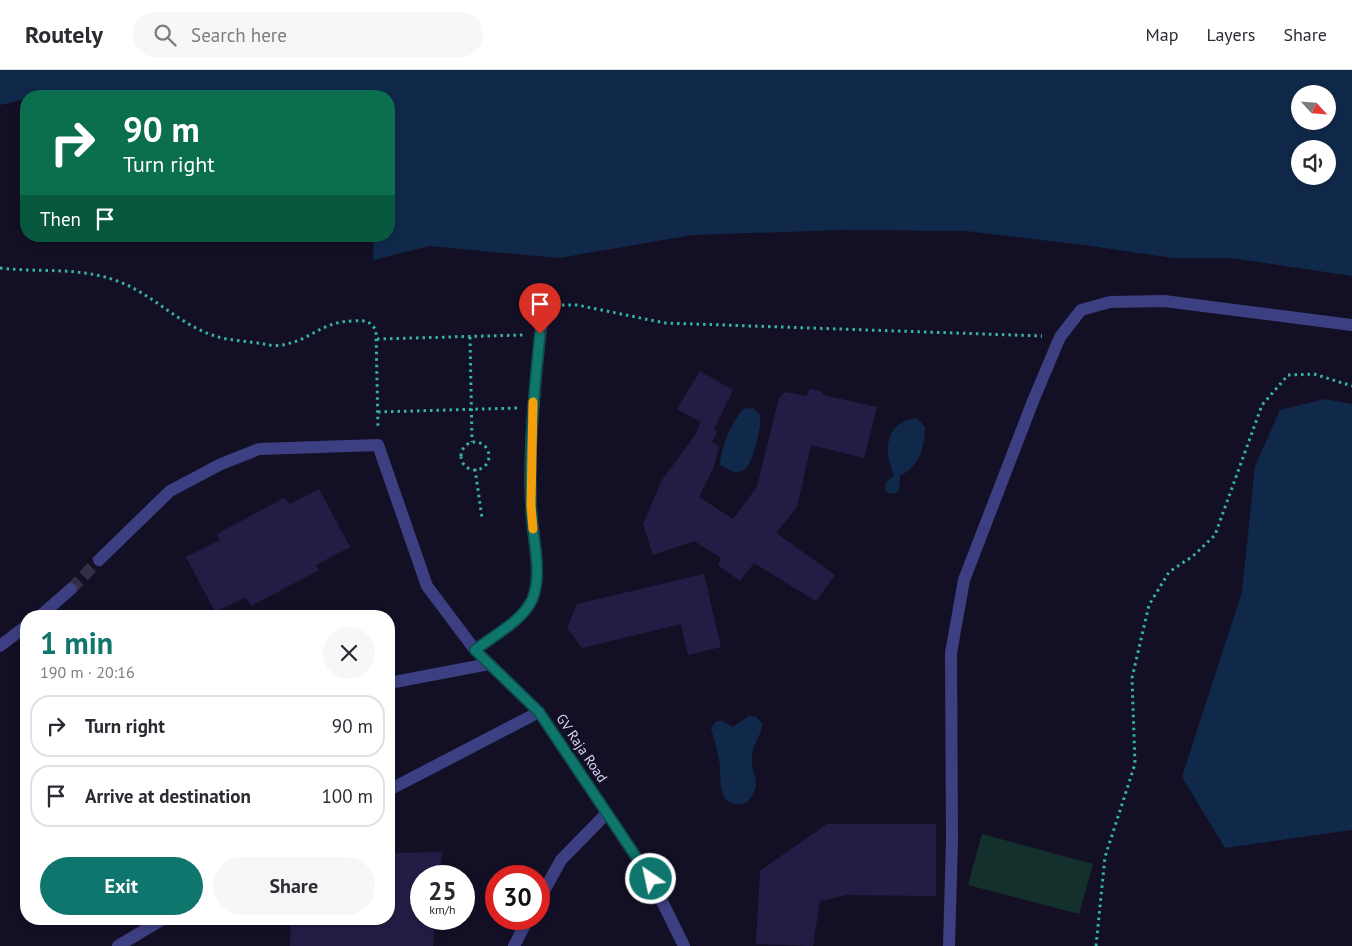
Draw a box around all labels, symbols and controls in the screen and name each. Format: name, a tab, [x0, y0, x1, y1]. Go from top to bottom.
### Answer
search box	[133, 12, 483, 57]
text: Routely	[25, 19, 103, 50]
icon: search	[151, 21, 179, 49]
text: Search here	[191, 23, 287, 47]
text: Map	[1146, 23, 1178, 46]
text: Layers	[1206, 23, 1255, 46]
text: Share	[1283, 23, 1327, 46]
north arrow	[1291, 85, 1336, 130]
map controls	[1291, 85, 1336, 185]
text: 90 m	[123, 106, 200, 152]
icon: right	[40, 110, 105, 175]
button: sound	[1291, 140, 1336, 185]
text: Turn right	[123, 150, 215, 178]
icon: arrive	[91, 205, 119, 233]
text: Then	[40, 207, 81, 231]
pin	[519, 283, 561, 334]
icon: arrive	[526, 290, 554, 318]
text: 1 min	[40, 623, 113, 662]
button: close	[323, 627, 375, 679]
text: 190 m · 20:16	[40, 662, 135, 682]
street label: GV Raja Road	[552, 710, 612, 786]
icon: right	[42, 712, 70, 740]
text: Turn right	[85, 714, 165, 738]
text: 90 m	[332, 714, 373, 738]
icon: arrive	[42, 782, 70, 810]
text: Arrive at destination	[85, 784, 251, 808]
text: 100 m	[321, 784, 373, 808]
position arrow	[624, 852, 676, 904]
button: Exit	[40, 857, 203, 915]
button: Share	[213, 857, 375, 915]
speed limit sign: 30	[485, 865, 550, 930]
text: 25	[428, 875, 457, 907]
text: km/h	[429, 902, 456, 917]

